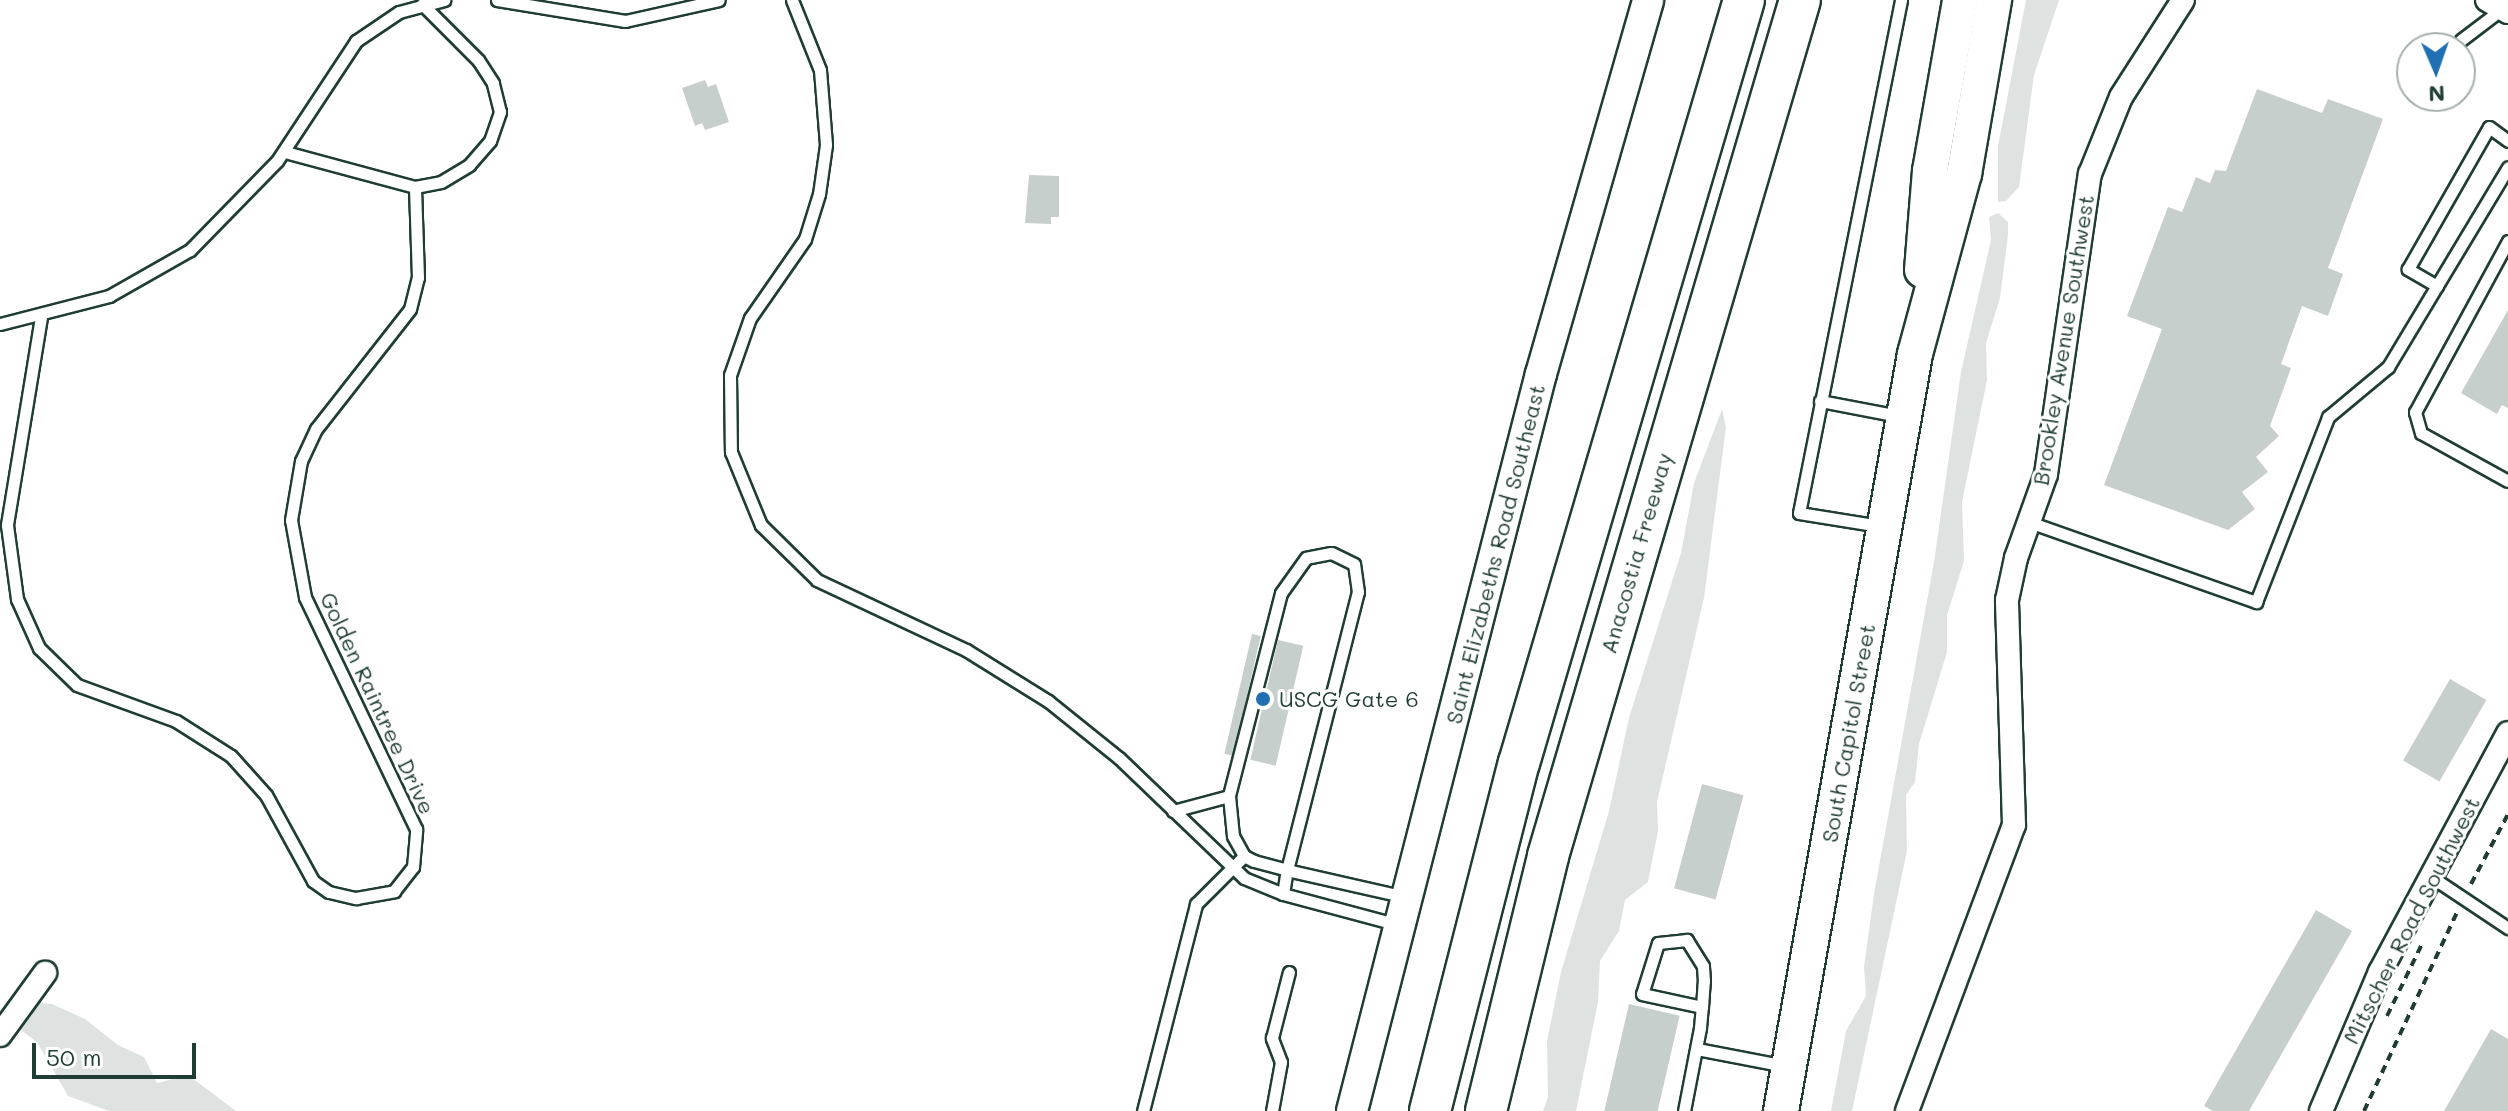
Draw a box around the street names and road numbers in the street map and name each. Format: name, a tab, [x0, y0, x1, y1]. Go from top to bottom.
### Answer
street label: Brookley Avenue Southwest	[2027, 193, 2099, 487]
street label: Saint Elizabeths Road Southeast	[1440, 381, 1550, 727]
street label: Anacostia Freeway	[1595, 449, 1677, 657]
street label: Golden Raintree Drive	[315, 588, 441, 818]
street label: South Capitol Street	[1816, 622, 1880, 844]
street label: Mitscher Road Southwest	[2337, 792, 2485, 1048]

